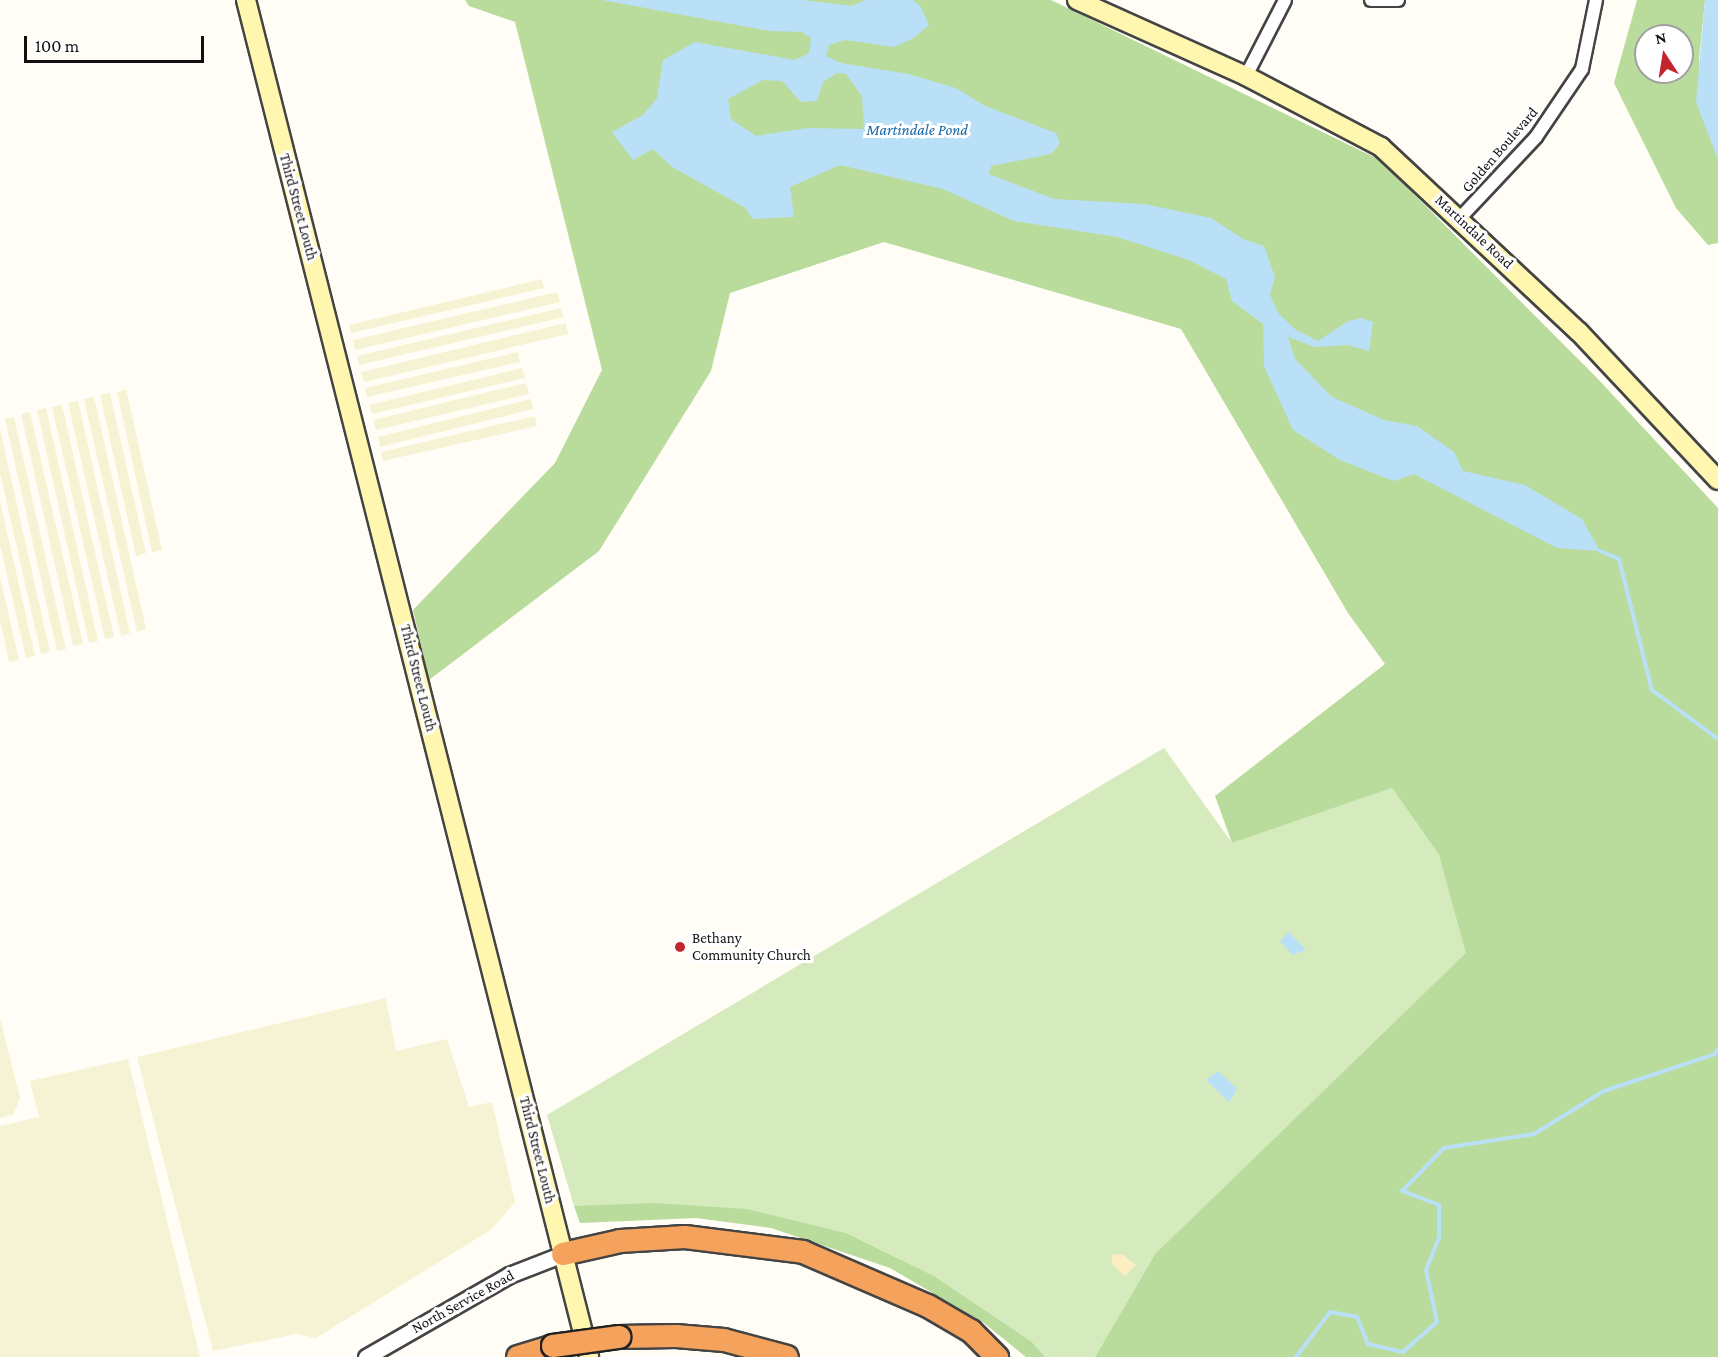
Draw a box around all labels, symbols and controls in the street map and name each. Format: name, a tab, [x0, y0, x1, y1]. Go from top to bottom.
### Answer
scale bar	[27, 24, 207, 62]
north arrow	[1634, 24, 1694, 84]
text: N	[1653, 28, 1668, 47]
text: 100 m	[35, 36, 79, 56]
street label: Golden Boulevard	[1458, 104, 1542, 196]
water label: Martindale Pond	[866, 120, 968, 140]
street label: Third Street Louth	[275, 152, 321, 262]
street label: Martindale Road	[1431, 191, 1517, 273]
street label: Third Street Louth	[396, 623, 440, 733]
place label: Bethany Community Church	[692, 929, 811, 964]
marker: Bethany Community Church	[673, 940, 687, 954]
street label: Third Street Louth	[515, 1095, 559, 1205]
street label: North Service Road	[409, 1266, 517, 1338]

